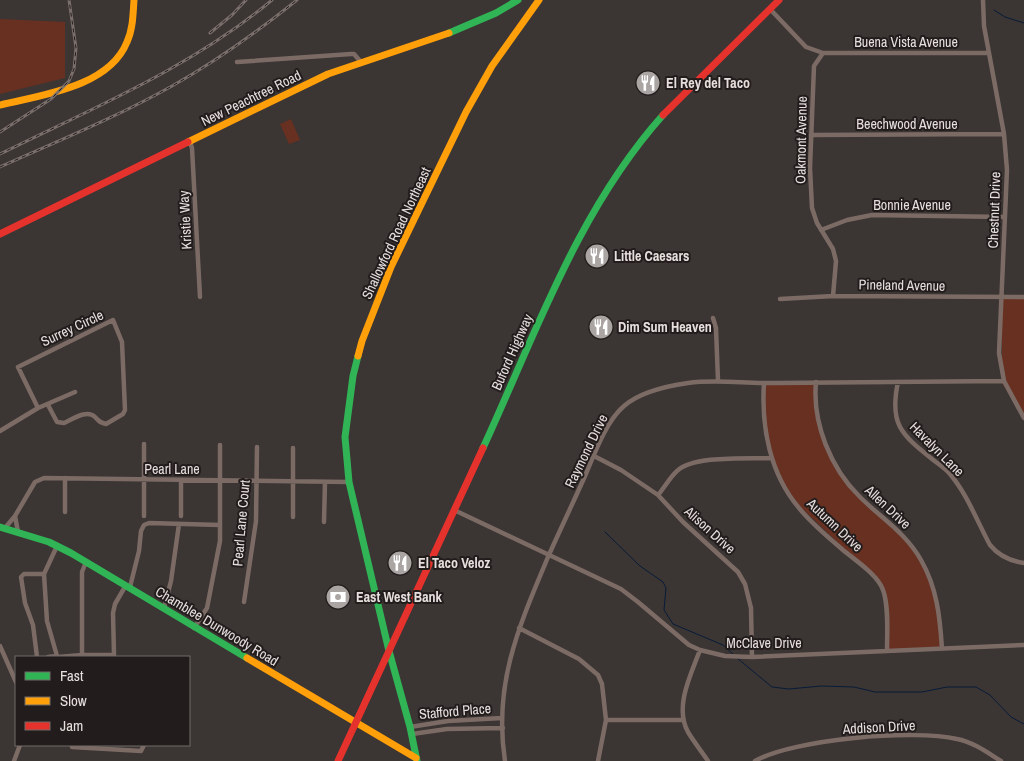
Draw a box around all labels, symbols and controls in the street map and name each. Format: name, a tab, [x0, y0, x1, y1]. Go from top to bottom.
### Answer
street label: Buena Vista Avenue	[854, 33, 958, 51]
street label: New Peachtree Road	[198, 66, 304, 130]
restaurant icon: El Rey del Taco	[635, 70, 661, 96]
place label: El Rey del Taco	[666, 74, 750, 92]
street label: Oakmont Avenue	[791, 96, 811, 184]
street label: Beechwood Avenue	[856, 115, 958, 133]
street label: Shallowford Road Northeast	[358, 164, 434, 302]
street label: Chestnut Drive	[984, 171, 1004, 249]
street label: Kristie Way	[174, 190, 196, 250]
street label: Bonnie Avenue	[873, 196, 951, 214]
restaurant icon: Little Caesars	[584, 243, 610, 269]
place label: Little Caesars	[614, 247, 689, 265]
street label: Pineland Avenue	[859, 275, 945, 295]
street label: Surrey Circle	[38, 306, 106, 350]
street label: Buford Highway	[487, 311, 537, 393]
restaurant icon: Dim Sum Heaven	[588, 314, 614, 340]
place label: Dim Sum Heaven	[618, 318, 712, 336]
street label: Raymond Drive	[560, 411, 612, 491]
street label: Havalyn Lane	[906, 418, 968, 480]
street label: Pearl Lane	[144, 460, 200, 478]
street label: Pearl Lane Court	[228, 479, 254, 567]
street label: Allen Drive	[861, 481, 915, 533]
street label: Autumn Drive	[802, 494, 867, 556]
street label: Alison Drive	[680, 502, 739, 558]
restaurant icon: El Taco Veloz	[387, 550, 413, 576]
place label: El Taco Veloz	[418, 554, 491, 572]
street label: Chamblee Dunwoody Road	[152, 582, 282, 670]
bank icon: East West Bank	[325, 584, 351, 610]
place label: East West Bank	[356, 588, 443, 606]
street label: McClave Drive	[726, 634, 802, 652]
legend	[15, 656, 190, 746]
text: Fast	[60, 665, 84, 686]
text: Slow	[60, 690, 87, 711]
street label: Stafford Place	[418, 699, 492, 723]
text: Jam	[60, 715, 83, 736]
street label: Addison Drive	[841, 716, 916, 738]

